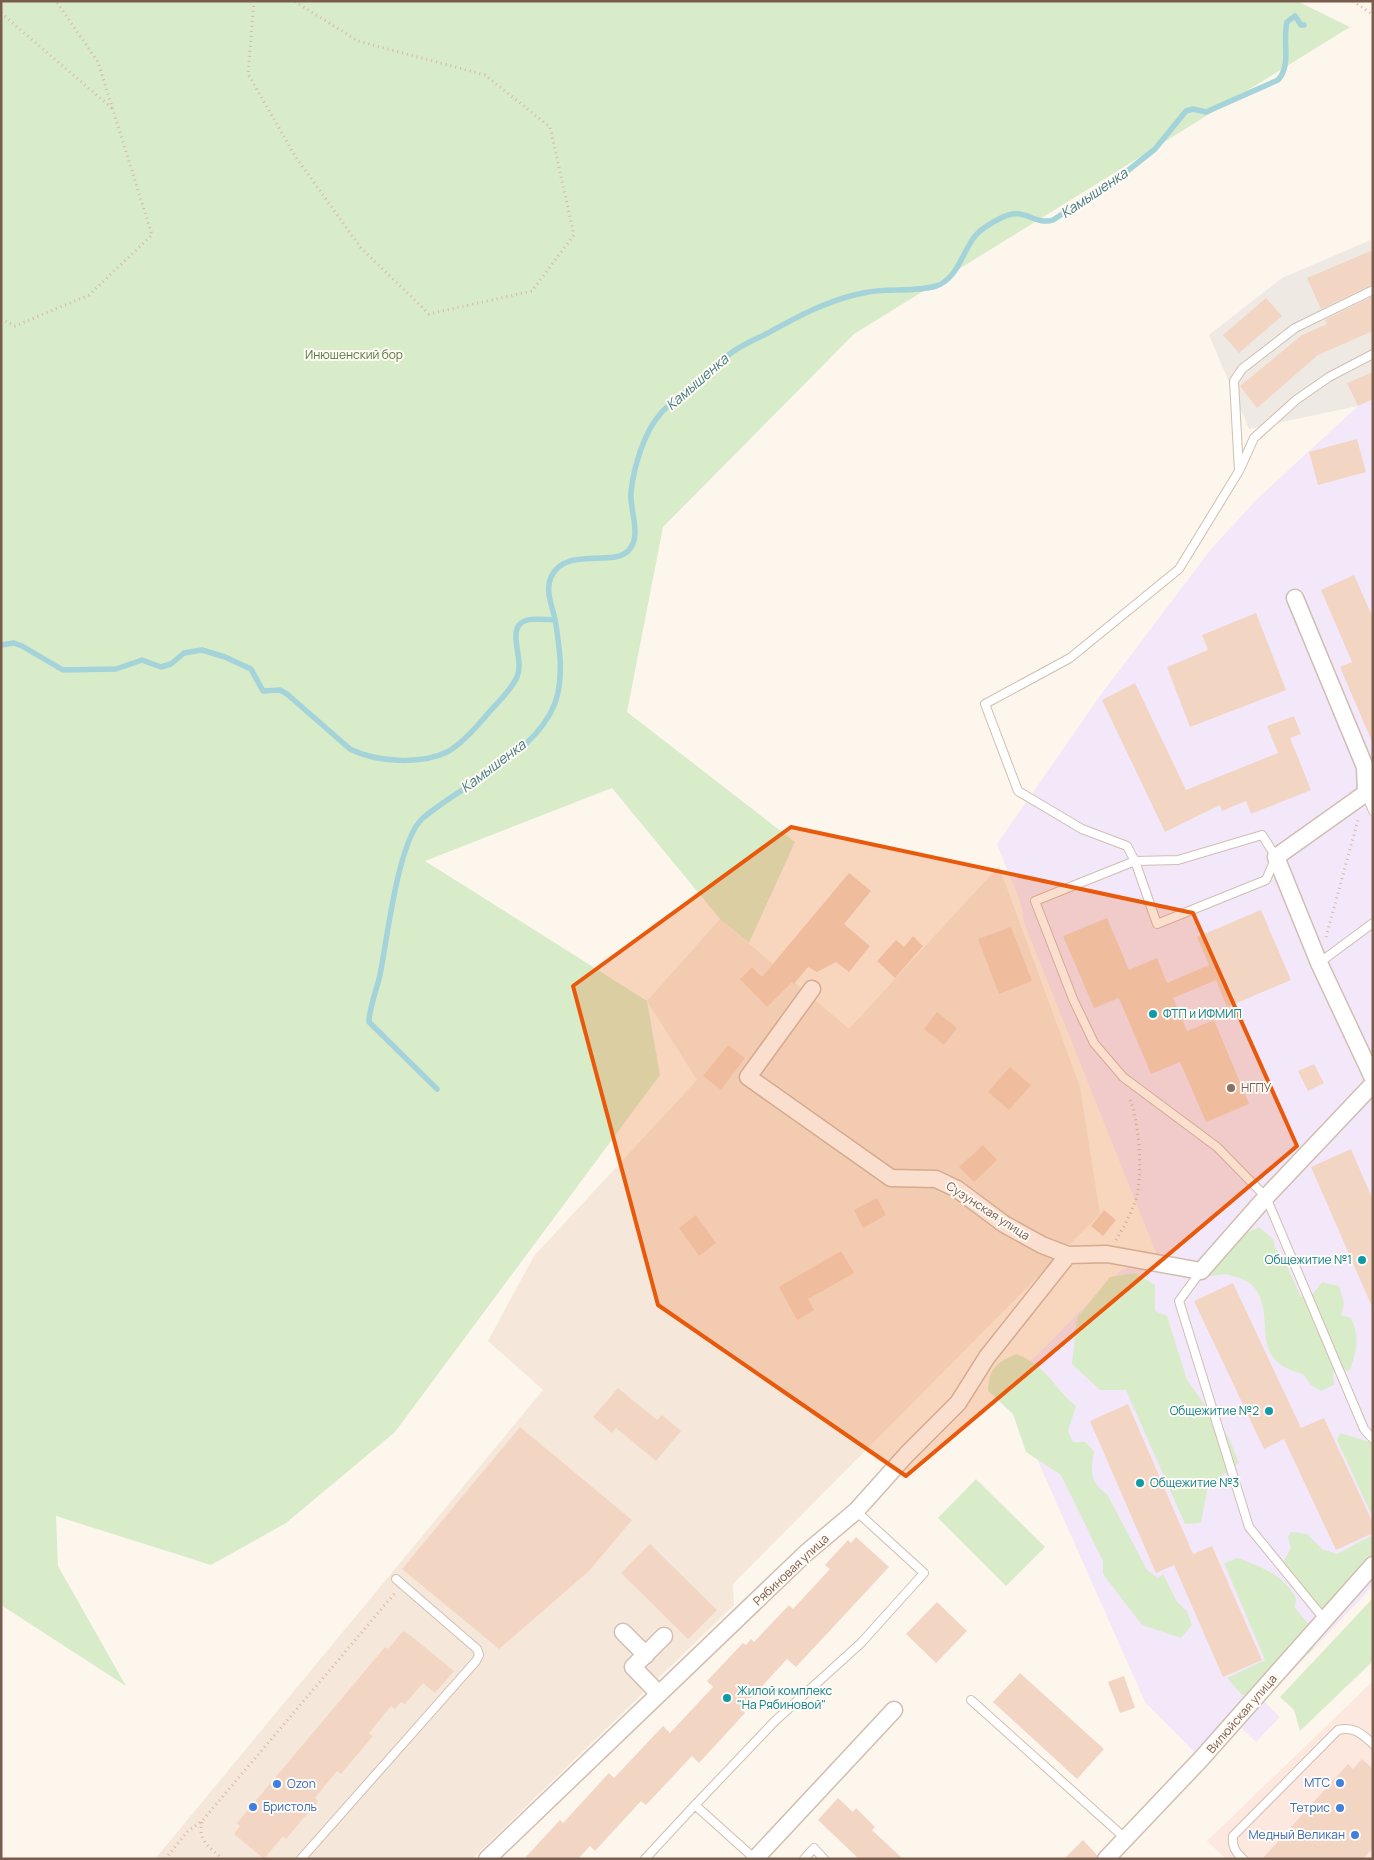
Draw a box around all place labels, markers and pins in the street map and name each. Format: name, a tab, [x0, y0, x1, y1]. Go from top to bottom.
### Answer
place label: ФТП и ИФМИП	[1163, 1005, 1242, 1022]
marker: ФТП и ИФМИП	[1147, 1008, 1159, 1020]
place label: НГПУ	[1241, 1079, 1272, 1096]
marker: НГПУ	[1225, 1082, 1237, 1094]
place label: Общежитие №1	[1265, 1251, 1352, 1268]
marker: Общежитие №1	[1356, 1254, 1368, 1266]
place label: Общежитие №2	[1170, 1402, 1259, 1419]
marker: Общежитие №2	[1263, 1405, 1275, 1417]
place label: Общежитие №3	[1150, 1474, 1239, 1491]
marker: Общежитие №3	[1134, 1477, 1146, 1489]
place label: Жилой комплекс "На Рябиновой"	[737, 1682, 833, 1713]
marker: Жилой комплекс "На Рябиновой"	[721, 1692, 733, 1704]
place label: МТС	[1304, 1774, 1330, 1791]
place label: Ozon	[287, 1775, 316, 1792]
marker: МТС	[1334, 1777, 1346, 1789]
marker: Ozon	[271, 1778, 283, 1790]
place label: Бристоль	[263, 1798, 317, 1815]
place label: Тетрис	[1290, 1799, 1330, 1816]
marker: Бристоль	[247, 1801, 259, 1813]
marker: Тетрис	[1334, 1802, 1346, 1814]
place label: Медный Великан	[1249, 1826, 1345, 1843]
marker: Медный Великан	[1349, 1829, 1361, 1841]

